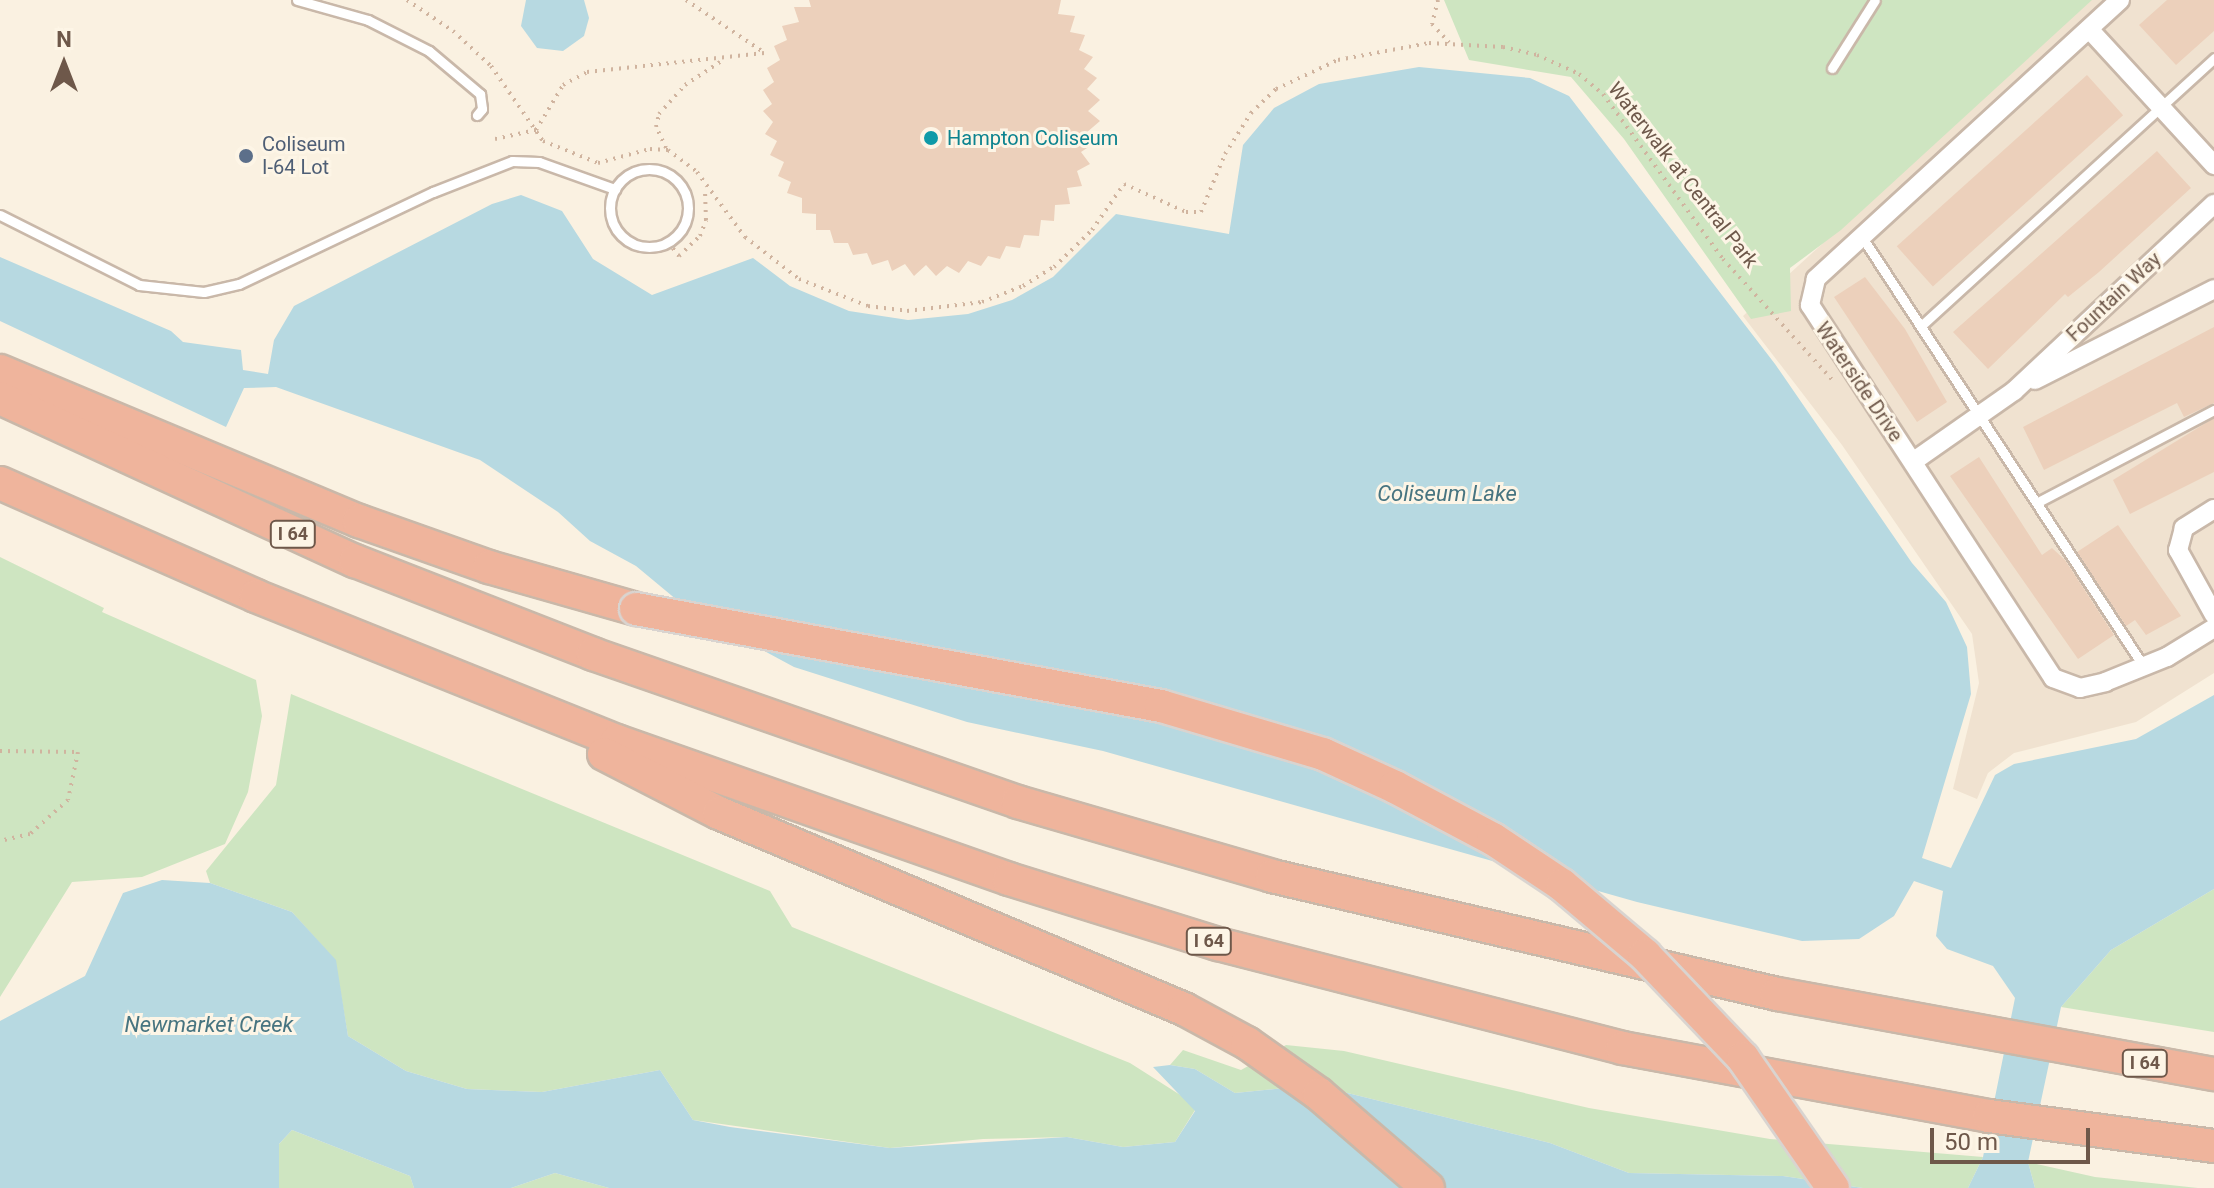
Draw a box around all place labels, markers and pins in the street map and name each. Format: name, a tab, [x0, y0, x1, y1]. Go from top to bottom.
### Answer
place label: Hampton Coliseum	[947, 126, 1118, 150]
marker: Hampton Coliseum	[922, 129, 940, 147]
place label: Coliseum I-64 Lot	[262, 132, 346, 179]
marker: Coliseum I-64 Lot	[237, 147, 255, 165]

